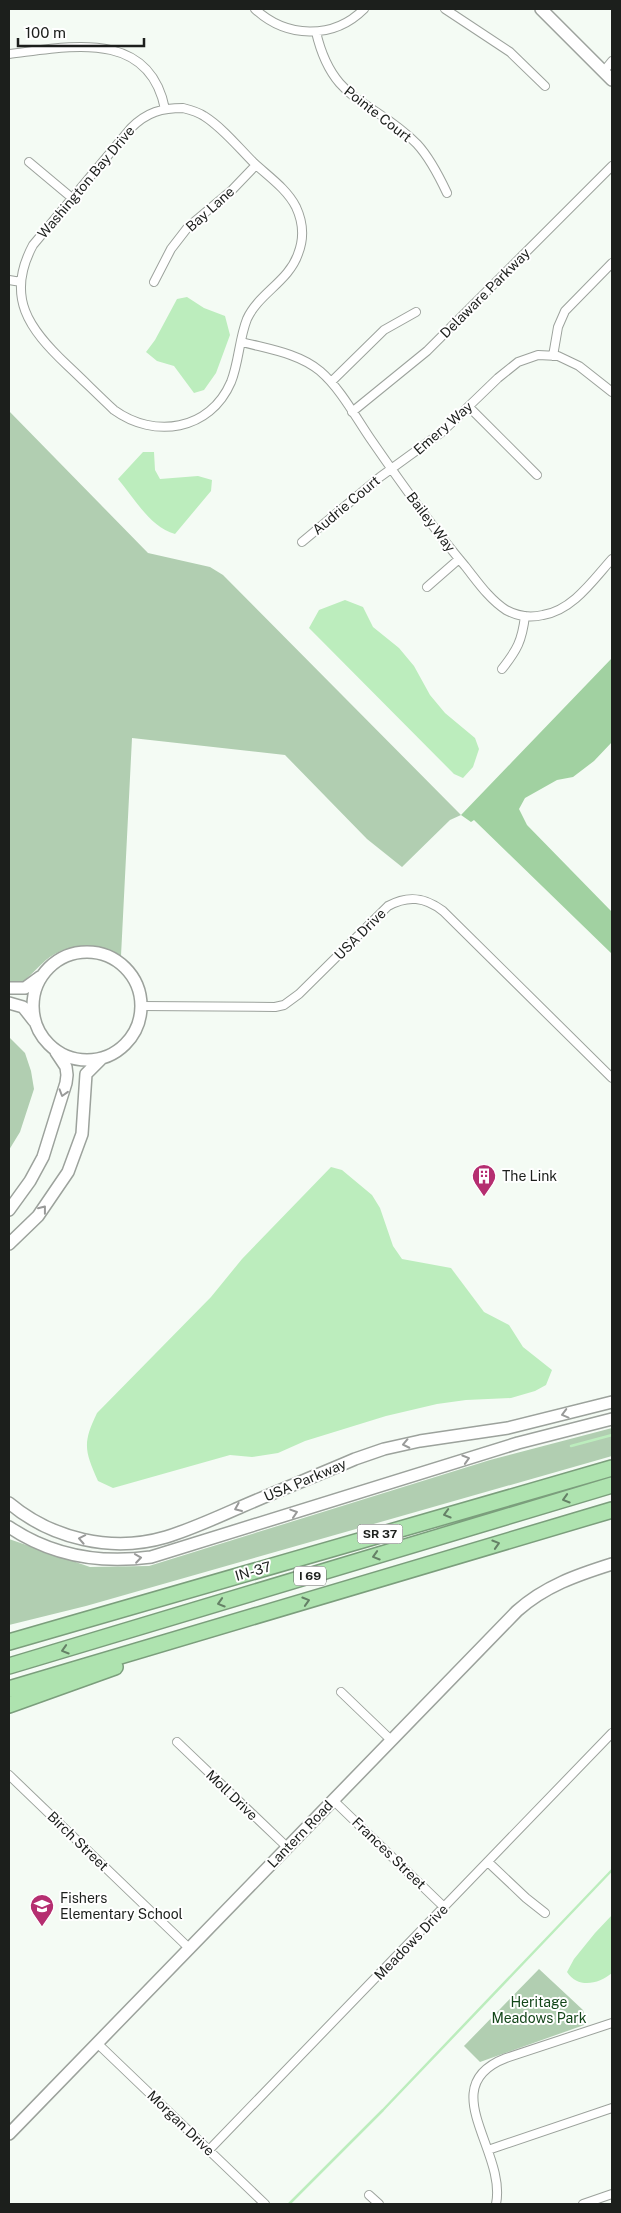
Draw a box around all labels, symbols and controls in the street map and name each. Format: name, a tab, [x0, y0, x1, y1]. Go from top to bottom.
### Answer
scale bar	[18, 15, 144, 47]
text: 100 m	[25, 24, 66, 41]
street label: Pointe Court	[341, 83, 415, 145]
street label: Washington Bay Drive	[34, 122, 138, 241]
street label: Bay Lane	[183, 183, 237, 235]
street label: Delaware Parkway	[437, 244, 534, 341]
street label: Emery Way	[410, 398, 476, 458]
street label: Audrie Court	[309, 472, 383, 538]
street label: Bailey Way	[403, 489, 459, 555]
street label: USA Drive	[331, 905, 389, 963]
one-way arrow	[59, 1088, 69, 1097]
building icon: The Link	[471, 1163, 497, 1197]
place label: The Link	[502, 1168, 557, 1184]
one-way arrow	[38, 1206, 46, 1215]
one-way arrow	[561, 1408, 570, 1419]
one-way arrow	[401, 1439, 410, 1449]
street label: USA Parkway	[261, 1455, 349, 1505]
one-way arrow	[461, 1455, 470, 1465]
one-way arrow	[562, 1494, 570, 1504]
one-way arrow	[234, 1502, 243, 1513]
one-way arrow	[289, 1508, 298, 1518]
one-way arrow	[444, 1509, 452, 1519]
road number: SR 37	[358, 1525, 402, 1544]
one-way arrow	[77, 1534, 86, 1545]
one-way arrow	[491, 1540, 499, 1550]
one-way arrow	[373, 1551, 381, 1561]
one-way arrow	[134, 1554, 143, 1564]
street label: IN-37	[233, 1558, 273, 1584]
road number: I 69	[294, 1566, 326, 1585]
one-way arrow	[302, 1596, 310, 1606]
one-way arrow	[217, 1597, 225, 1607]
one-way arrow	[61, 1644, 70, 1654]
street label: Moll Drive	[203, 1767, 261, 1824]
street label: Lantern Road	[264, 1797, 336, 1871]
street label: Birch Street	[44, 1808, 112, 1874]
street label: Frances Street	[349, 1814, 429, 1892]
place label: Fishers Elementary School	[60, 1890, 183, 1922]
school or university icon: Fishers Elementary School	[29, 1893, 55, 1927]
street label: Meadows Drive	[371, 1901, 451, 1983]
park label: Heritage Meadows Park	[491, 1994, 587, 2026]
street label: Morgan Drive	[144, 2087, 218, 2159]

